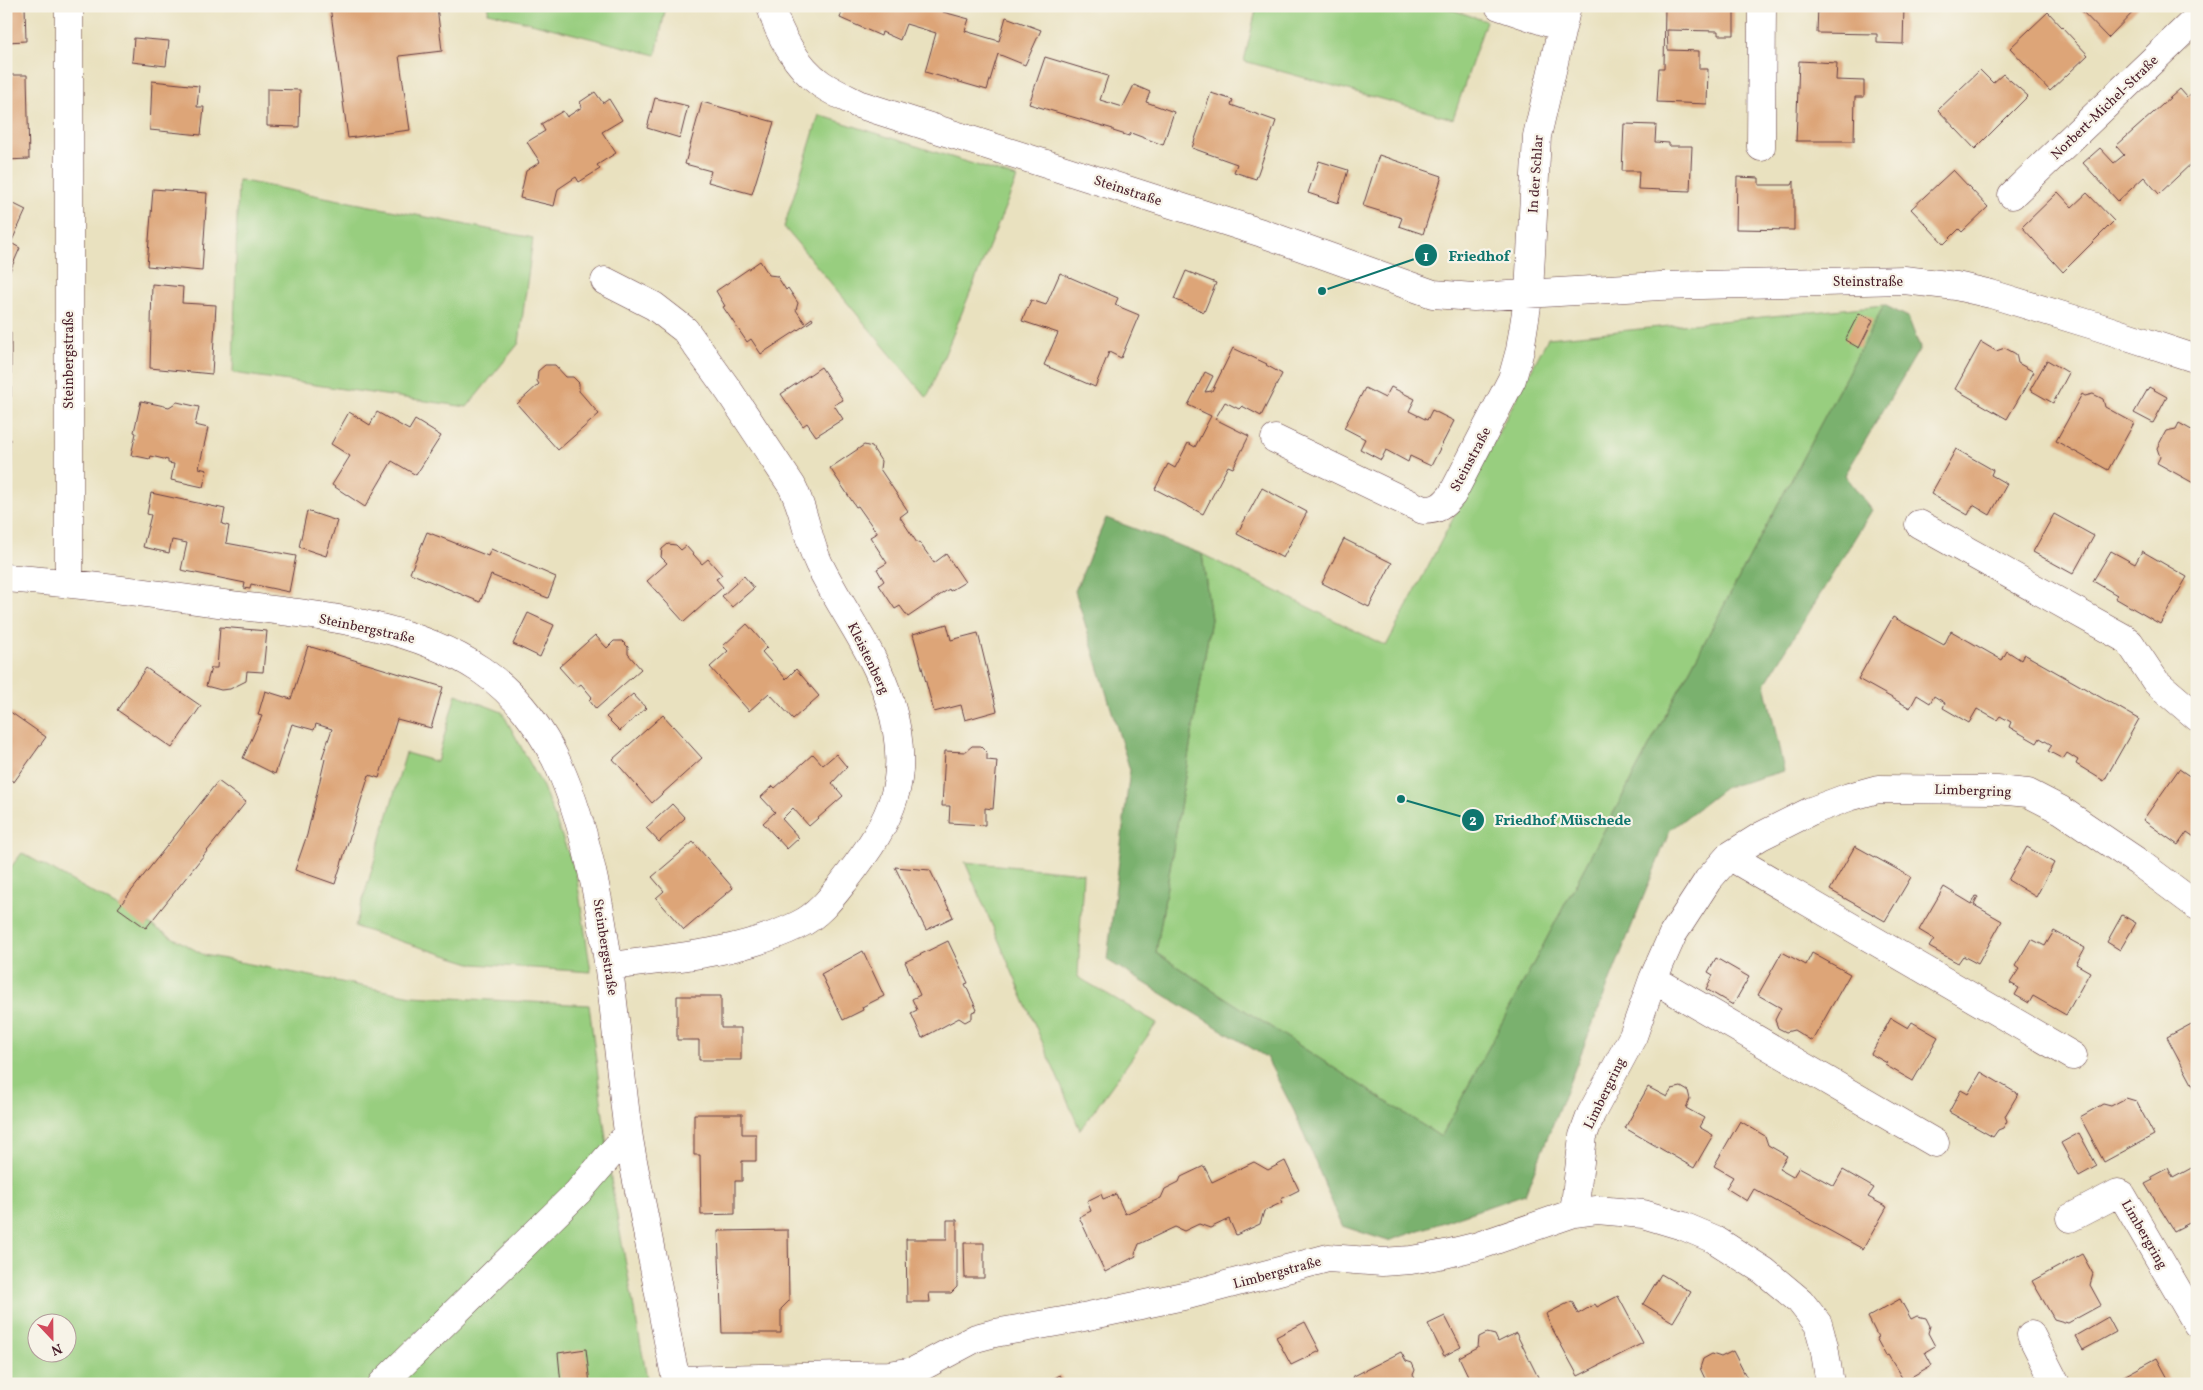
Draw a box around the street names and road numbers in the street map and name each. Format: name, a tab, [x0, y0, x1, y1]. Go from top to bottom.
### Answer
street label: Norbert-Michel-Straße	[2047, 51, 2163, 164]
street label: In der Schlar	[1524, 134, 1549, 214]
street label: Steinstraße	[1091, 172, 1164, 211]
street label: Steinstraße	[1833, 273, 1904, 292]
street label: Steinbergstraße	[60, 311, 79, 409]
street label: Steinstraße	[1446, 424, 1496, 495]
street label: Steinbergstraße	[317, 610, 417, 649]
street label: Kleistenberg	[842, 620, 893, 698]
street label: Limbergring	[1934, 781, 2012, 802]
street label: Steinbergstraße	[587, 897, 622, 997]
street label: Limbergring	[1580, 1055, 1631, 1133]
street label: Limbergring	[2116, 1197, 2171, 1273]
street label: Limbergstraße	[1231, 1252, 1324, 1294]

